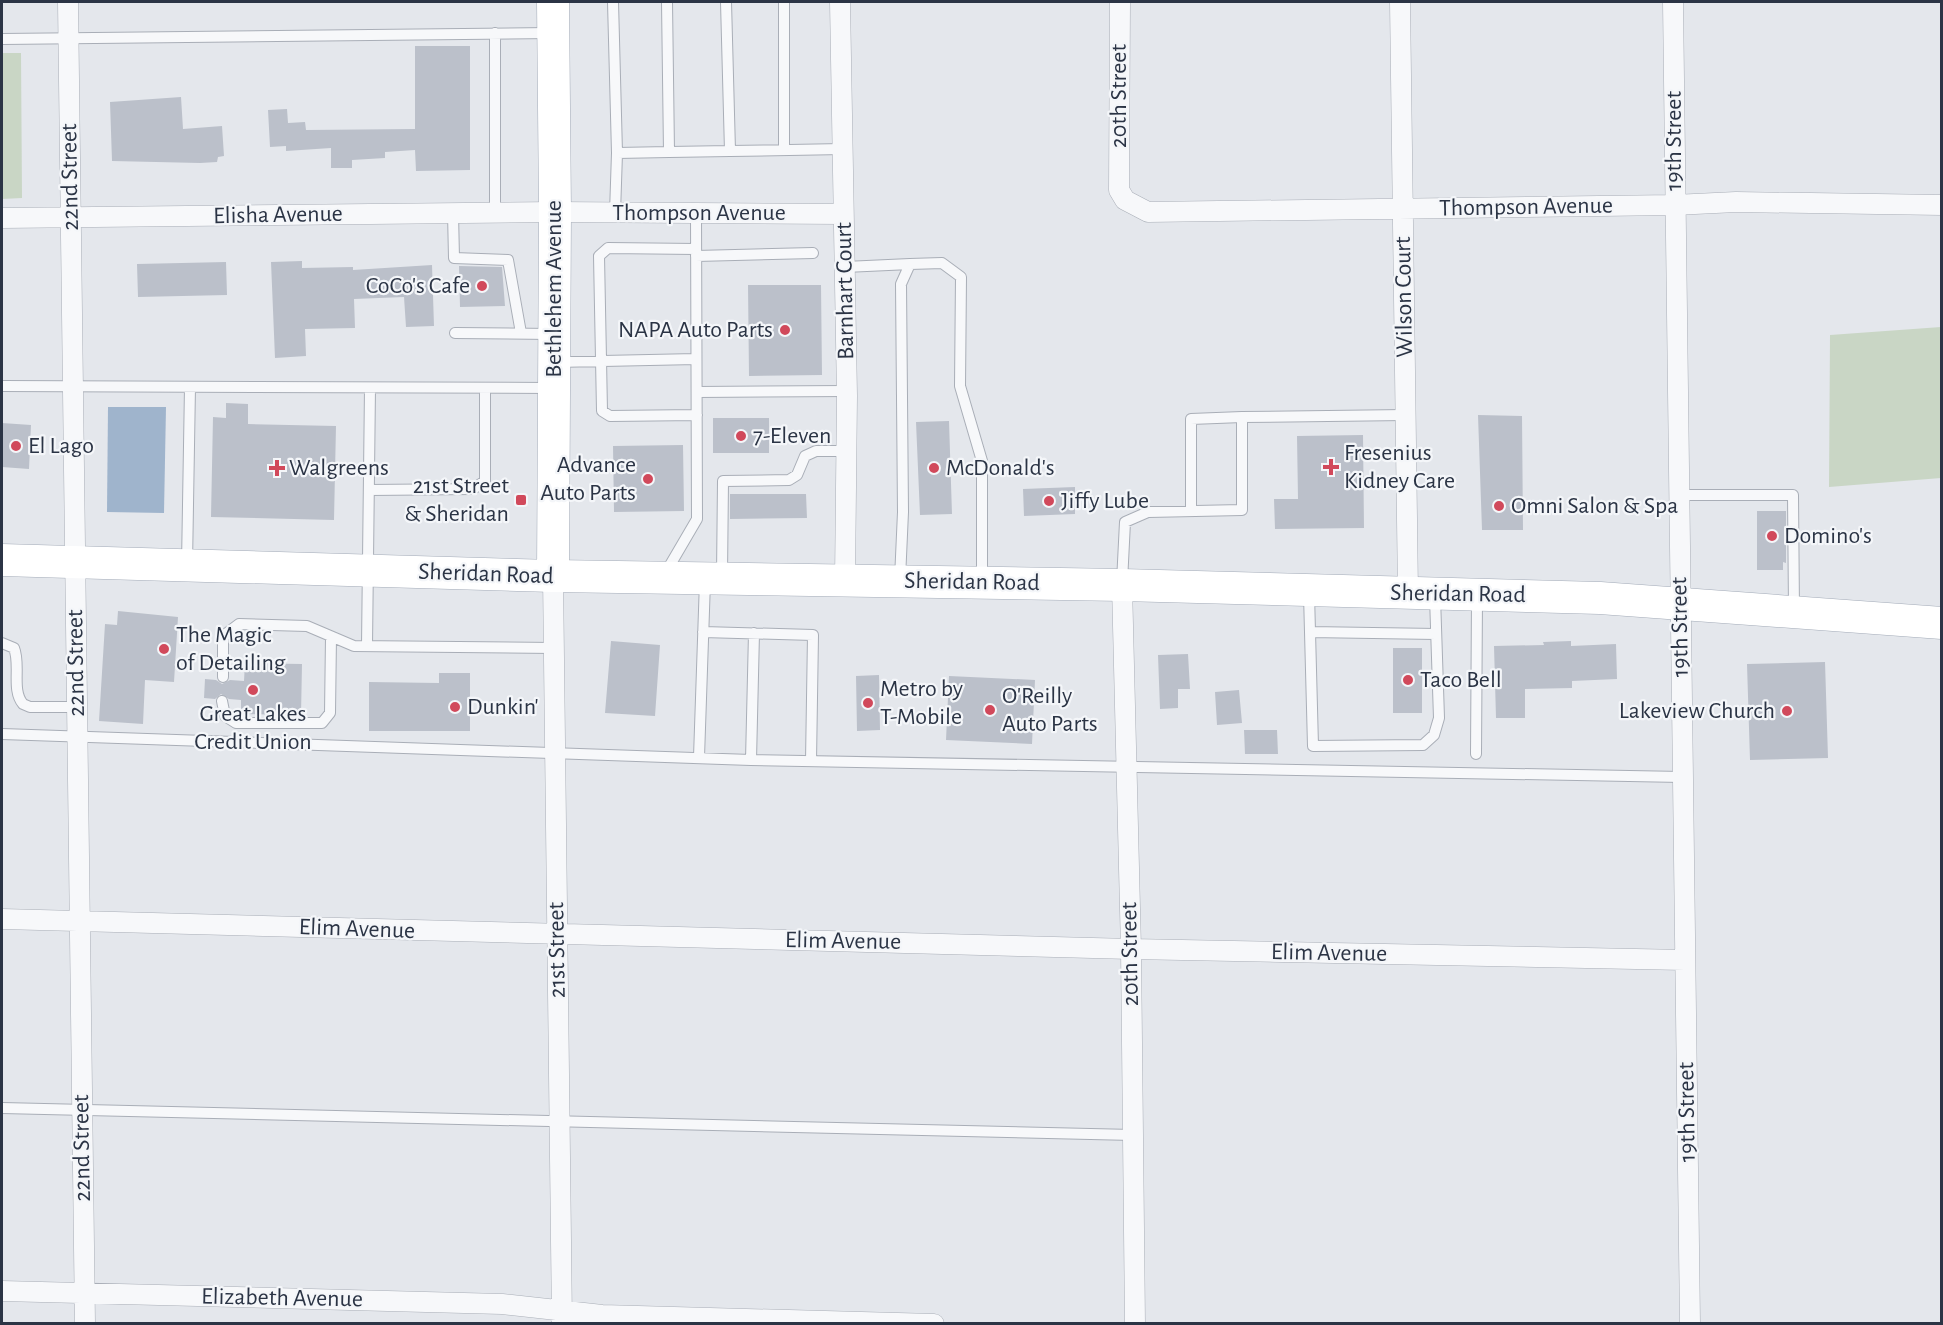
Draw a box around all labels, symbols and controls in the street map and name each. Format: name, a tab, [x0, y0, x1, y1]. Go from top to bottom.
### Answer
street label: 20th Street	[1107, 44, 1131, 148]
street label: 19th Street	[1662, 91, 1686, 191]
street label: 22nd Street	[57, 123, 83, 231]
street label: Thompson Avenue	[1439, 193, 1613, 221]
street label: Bethlehem Avenue	[542, 200, 566, 378]
street label: Thompson Avenue	[612, 201, 786, 225]
street label: Elisha Avenue	[213, 202, 343, 228]
street label: Barnhart Court	[832, 222, 858, 360]
street label: Wilson Court	[1391, 236, 1417, 358]
place label: CoCo's Cafe	[366, 274, 470, 298]
marker: CoCo's Cafe	[475, 279, 489, 293]
place label: NAPA Auto Parts	[618, 318, 773, 342]
marker: NAPA Auto Parts	[778, 323, 792, 337]
place label: 7-Eleven	[753, 424, 831, 448]
marker: 7-Eleven	[734, 429, 748, 443]
place label: El Lago	[28, 434, 94, 458]
marker: El Lago	[9, 439, 23, 453]
place label: Fresenius Kidney Care	[1344, 441, 1455, 493]
place label: Advance Auto Parts	[540, 453, 636, 505]
place label: Walgreens	[289, 456, 389, 480]
place label: McDonald's	[946, 456, 1055, 480]
marker: Fresenius Kidney Care	[1322, 458, 1340, 476]
marker: Walgreens	[270, 461, 284, 475]
marker: McDonald's	[927, 461, 941, 475]
marker: Advance Auto Parts	[641, 472, 655, 486]
place label: 21st Street & Sheridan	[405, 474, 509, 526]
place label: Jiffy Lube	[1061, 489, 1149, 513]
marker: 21st Street & Sheridan	[514, 493, 528, 507]
marker: Jiffy Lube	[1042, 494, 1056, 508]
place label: Omni Salon & Spa	[1511, 494, 1678, 518]
marker: Omni Salon & Spa	[1492, 499, 1506, 513]
place label: Domino's	[1784, 524, 1872, 548]
marker: Domino's	[1765, 529, 1779, 543]
street label: Sheridan Road	[418, 560, 554, 588]
street label: Sheridan Road	[904, 569, 1040, 595]
street label: 19th Street	[1667, 576, 1693, 677]
street label: Sheridan Road	[1390, 581, 1526, 607]
street label: 22nd Street	[63, 609, 89, 717]
place label: The Magic of Detailing	[176, 623, 286, 675]
marker: The Magic of Detailing	[157, 642, 171, 656]
place label: Taco Bell	[1420, 668, 1502, 692]
marker: Taco Bell	[1401, 673, 1415, 687]
place label: Metro by T-Mobile	[880, 677, 963, 729]
marker: Great Lakes Credit Union	[246, 683, 260, 697]
place label: O'Reilly Auto Parts	[1002, 684, 1098, 736]
place label: Dunkin'	[467, 695, 538, 719]
marker: Metro by T-Mobile	[861, 696, 875, 710]
place label: Lakeview Church	[1619, 699, 1775, 723]
marker: Dunkin'	[448, 700, 462, 714]
place label: Great Lakes Credit Union	[194, 702, 312, 754]
marker: O'Reilly Auto Parts	[983, 703, 997, 717]
marker: Lakeview Church	[1780, 704, 1794, 718]
street label: 21st Street	[544, 901, 570, 998]
street label: 20th Street	[1117, 901, 1143, 1006]
street label: Elim Avenue	[298, 915, 416, 943]
street label: Elim Avenue	[785, 928, 901, 954]
street label: Elim Avenue	[1271, 940, 1387, 966]
street label: 19th Street	[1674, 1061, 1700, 1162]
street label: 22nd Street	[69, 1094, 95, 1202]
street label: Elizabeth Avenue	[201, 1285, 363, 1311]

